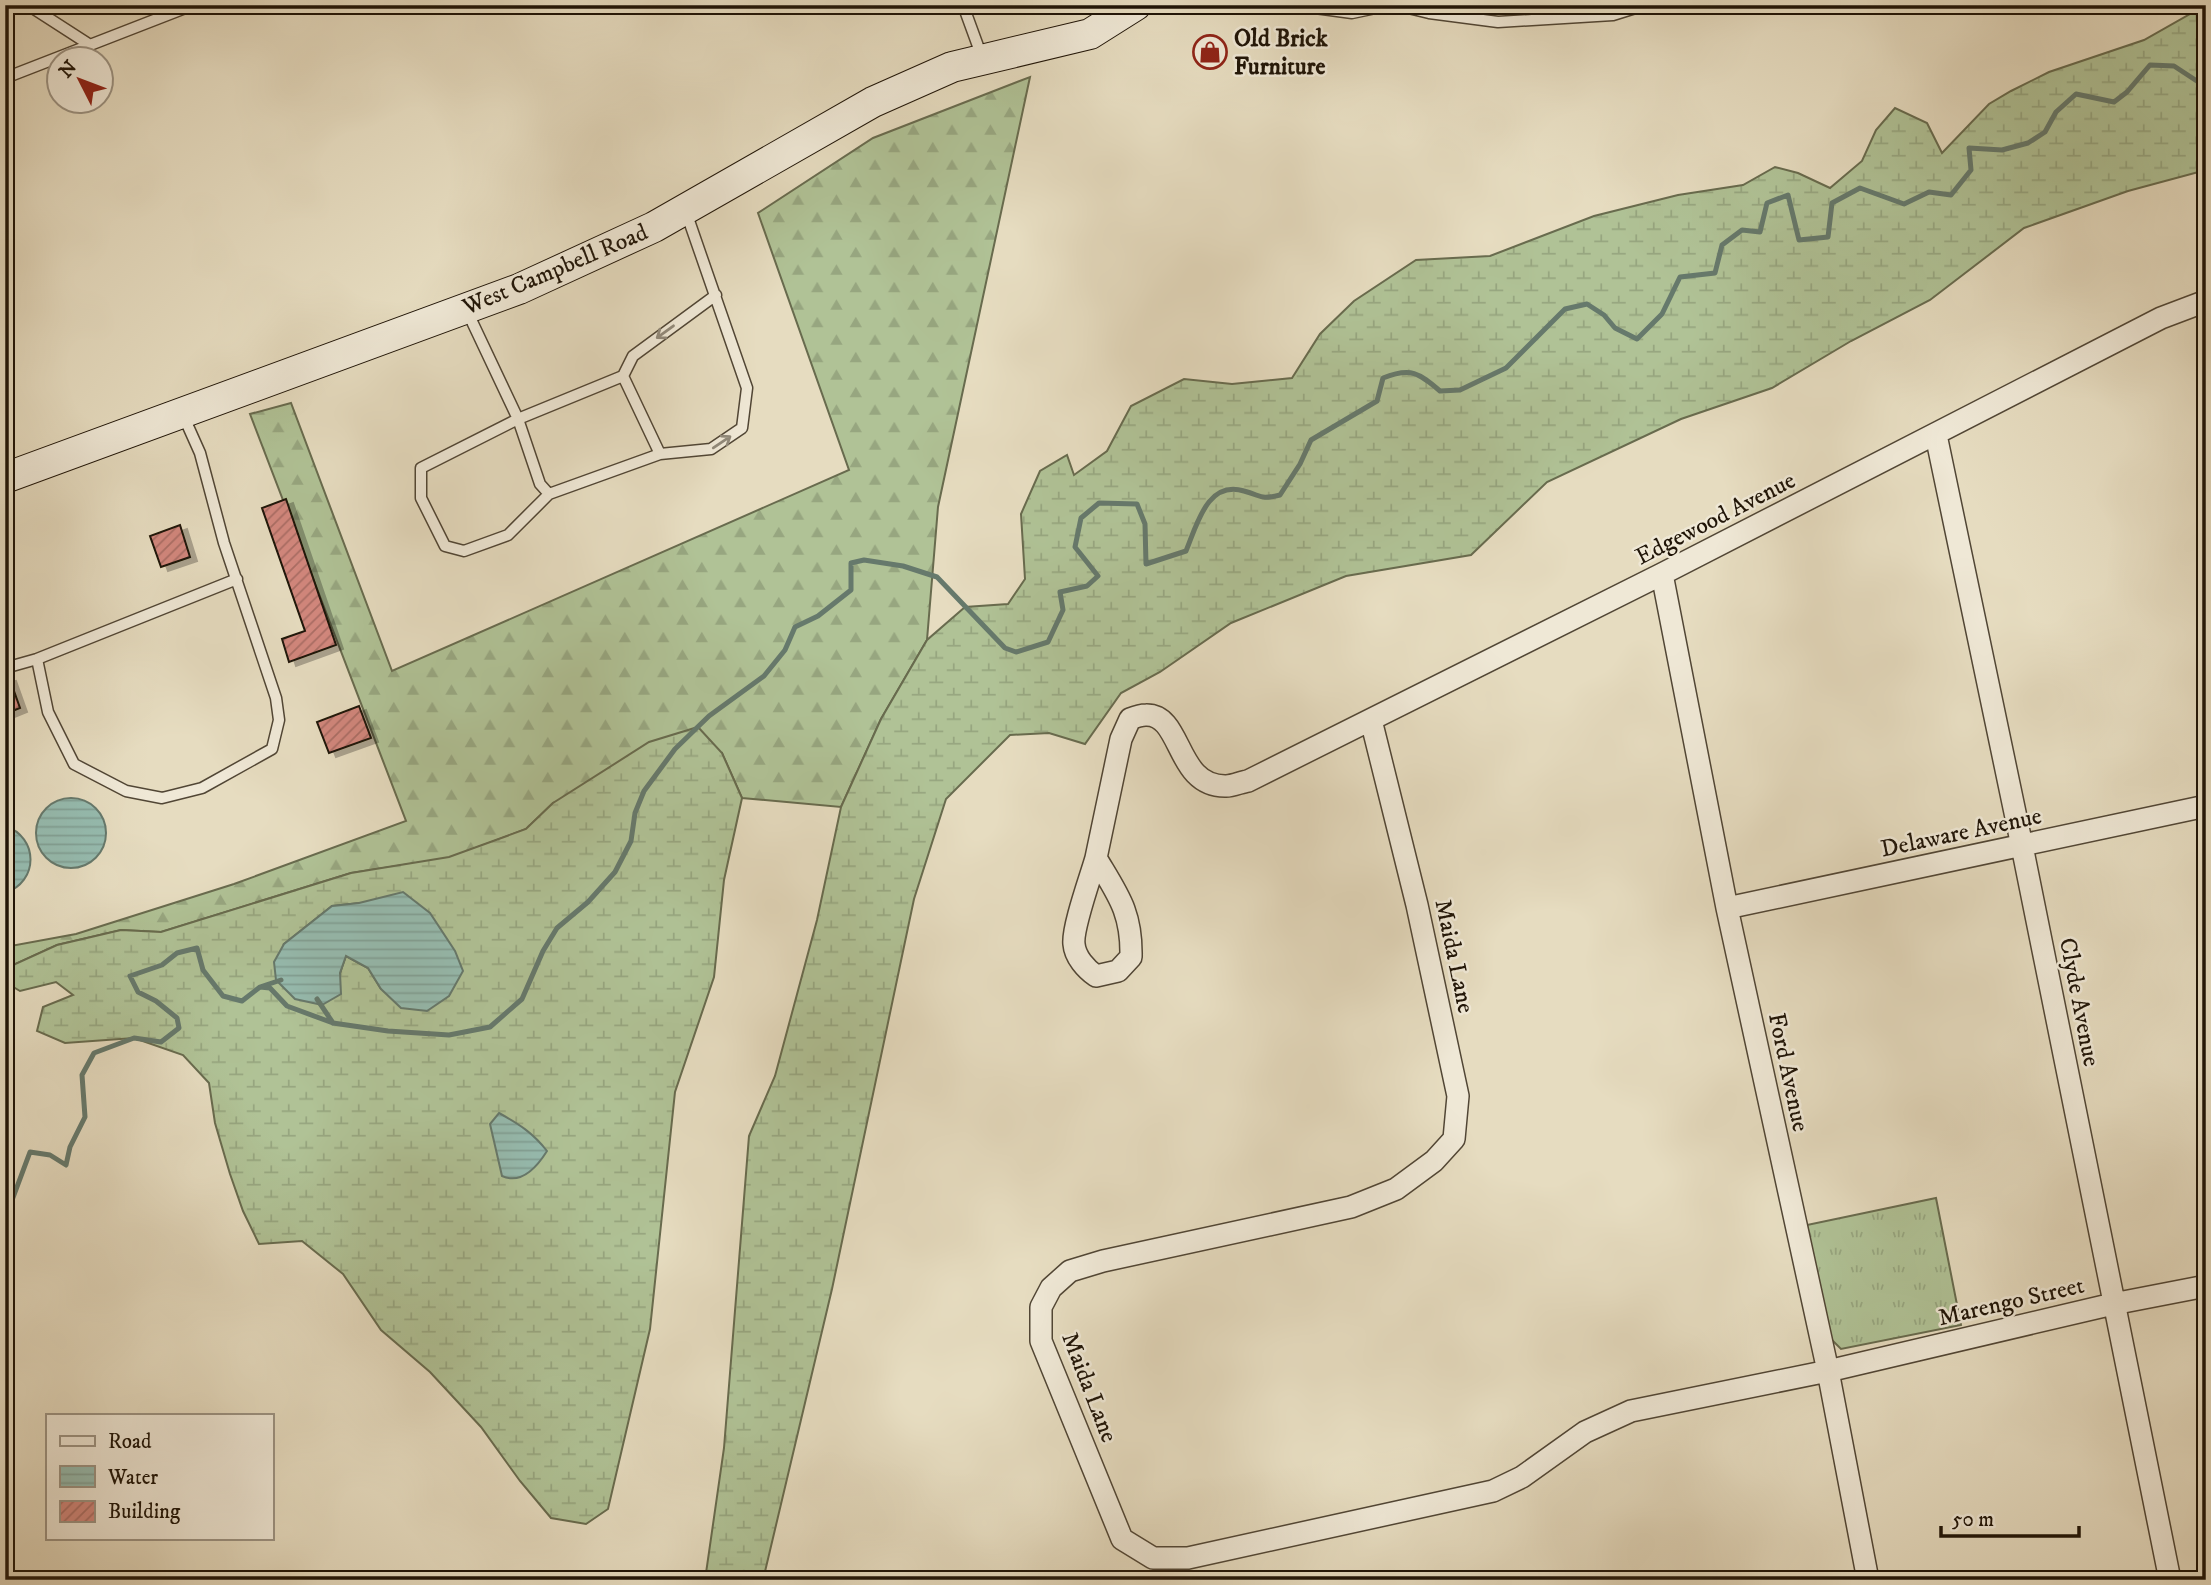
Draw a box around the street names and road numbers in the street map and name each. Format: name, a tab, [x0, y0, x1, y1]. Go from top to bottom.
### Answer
street label: West Campbell Road	[457, 217, 653, 323]
street label: Edgewood Avenue	[1630, 466, 1801, 572]
street label: Delaware Avenue	[1878, 801, 2045, 865]
street label: Maida Lane	[1427, 897, 1481, 1016]
street label: Clyde Avenue	[2052, 935, 2106, 1069]
street label: Ford Avenue	[1761, 1010, 1815, 1134]
street label: Marengo Street	[1935, 1271, 2087, 1333]
street label: Maida Lane	[1054, 1328, 1124, 1447]

